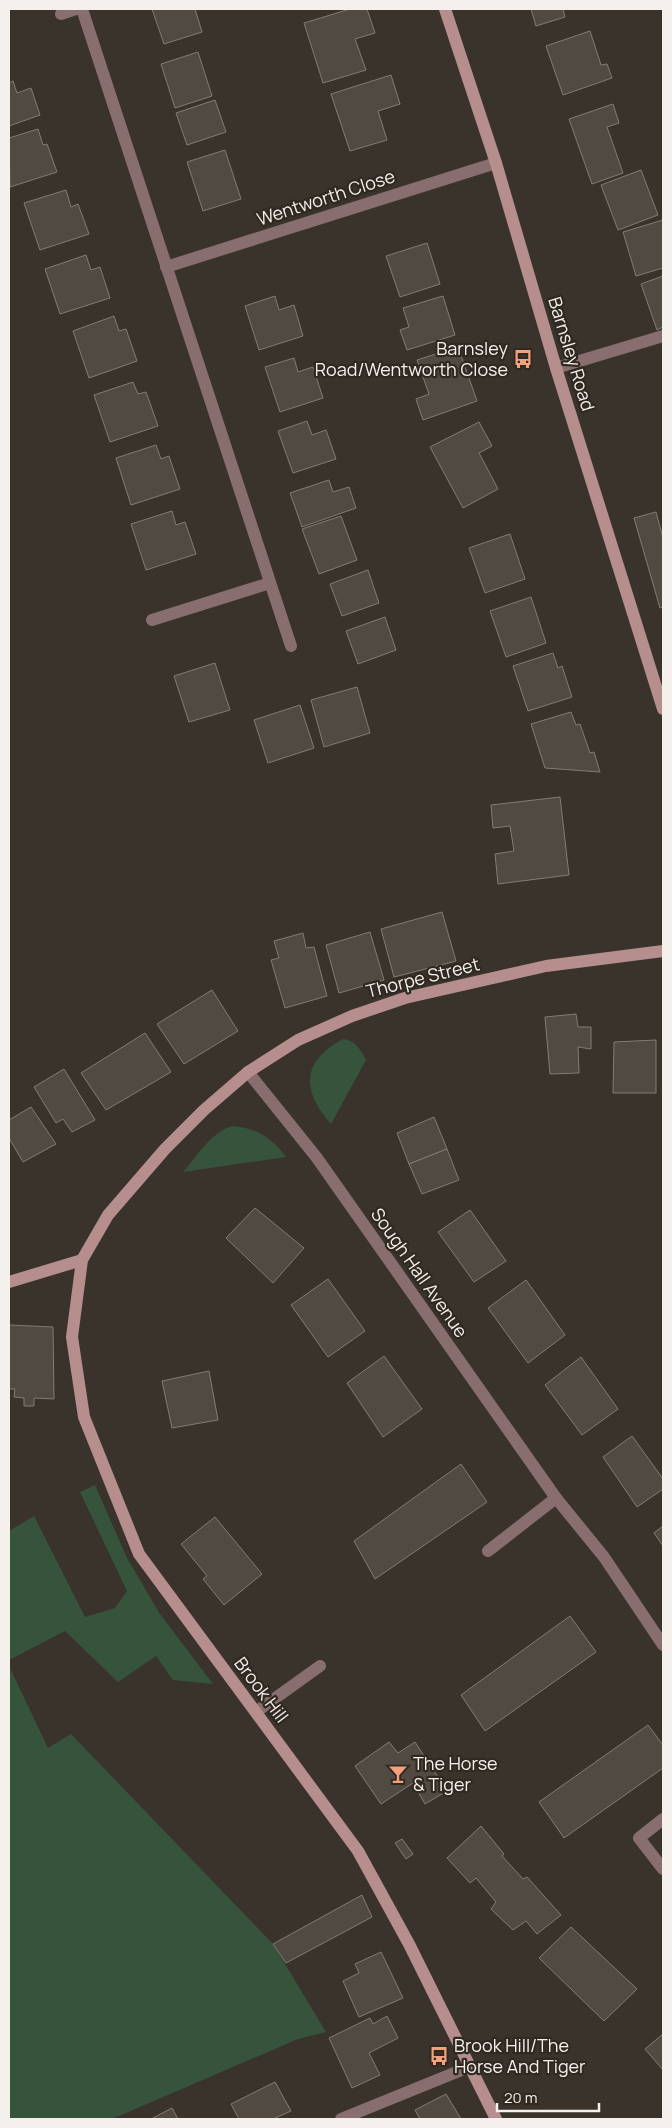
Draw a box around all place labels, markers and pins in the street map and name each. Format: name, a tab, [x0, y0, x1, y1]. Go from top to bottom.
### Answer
place label: Barnsley Road/Wentworth Close	[315, 336, 508, 381]
bus stop icon: Barnsley Road/Wentworth Close	[512, 348, 534, 370]
place label: The Horse & Tiger	[413, 1751, 498, 1796]
bar icon: The Horse & Tiger	[387, 1763, 409, 1785]
place label: Brook Hill/The Horse And Tiger	[454, 2033, 586, 2078]
bus stop icon: Brook Hill/The Horse And Tiger	[428, 2045, 450, 2067]

